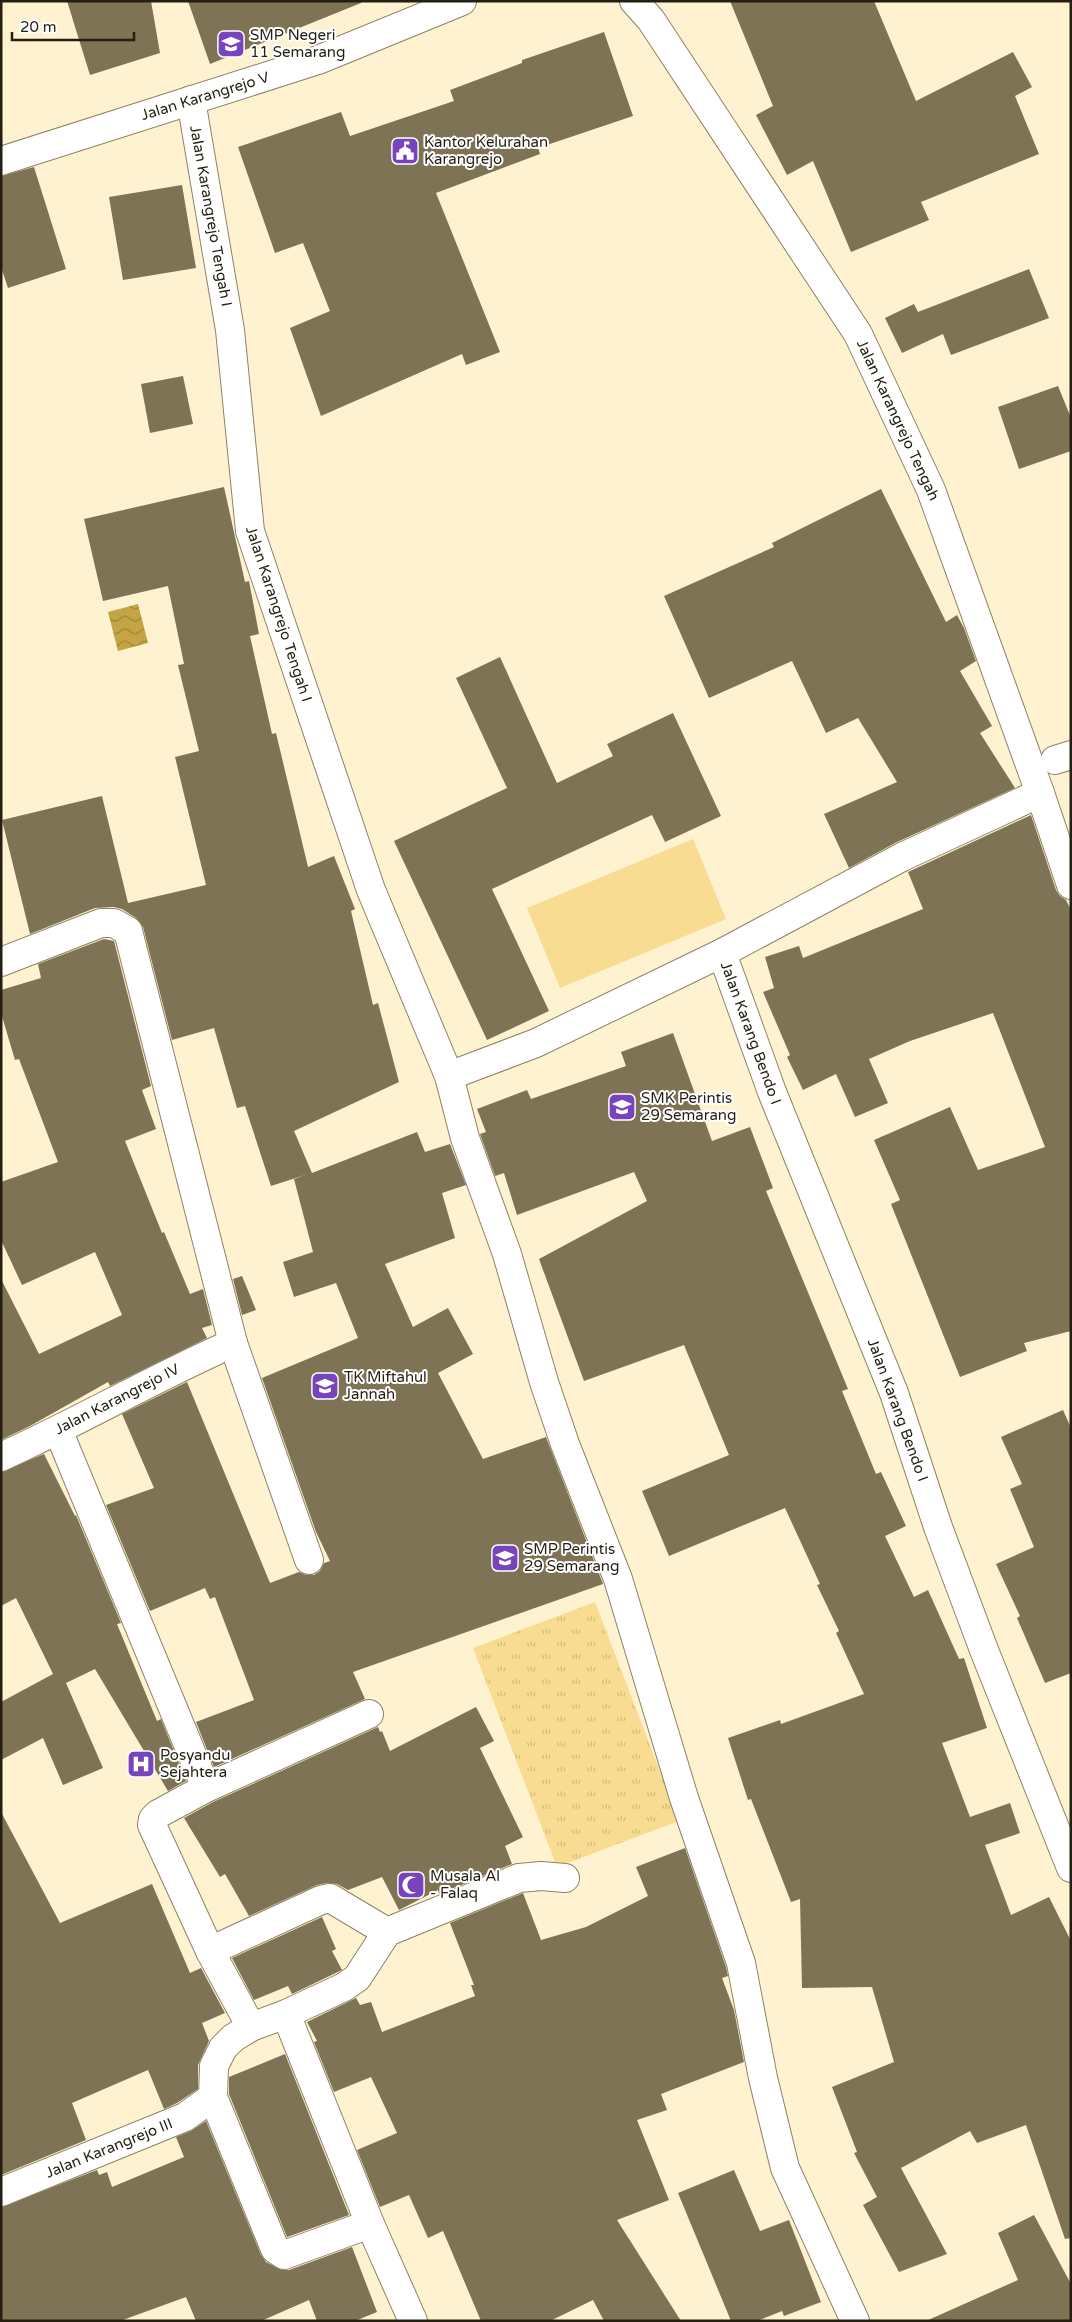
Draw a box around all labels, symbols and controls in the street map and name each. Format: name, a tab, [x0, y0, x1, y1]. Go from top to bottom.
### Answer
scale bar	[12, 10, 135, 42]
text: 20 m	[20, 18, 57, 36]
place label: SMP Negeri 11 Semarang	[250, 26, 345, 61]
school or university icon: SMP Negeri 11 Semarang	[216, 29, 246, 59]
street label: Jalan Karangrejo V	[139, 68, 272, 124]
street label: Jalan Karangrejo Tengah I	[186, 124, 236, 308]
place label: Kantor Kelurahan Karangrejo	[424, 133, 548, 168]
public building icon: Kantor Kelurahan Karangrejo	[390, 136, 420, 166]
street label: Jalan Karangrejo Tengah	[853, 337, 943, 503]
street label: Jalan Karangrejo Tengah I	[242, 524, 316, 704]
street label: Jalan Karang Bendo I	[717, 959, 785, 1107]
place label: SMK Perintis 29 Semarang	[641, 1089, 736, 1124]
school or university icon: SMK Perintis 29 Semarang	[607, 1092, 637, 1122]
street label: Jalan Karang Bendo I	[864, 1336, 932, 1484]
street label: Jalan Karangrejo IV	[52, 1360, 183, 1438]
place label: TK Miftahul Jannah	[344, 1368, 427, 1403]
school or university icon: TK Miftahul Jannah	[310, 1371, 340, 1401]
place label: SMP Perintis 29 Semarang	[524, 1540, 619, 1575]
school or university icon: SMP Perintis 29 Semarang	[490, 1543, 520, 1573]
place label: Posyandu Sejahtera	[160, 1746, 230, 1781]
hospital icon: Posyandu Sejahtera	[126, 1749, 156, 1779]
place label: Musala Al - Falaq	[430, 1867, 500, 1902]
mosque icon: Musala Al - Falaq	[396, 1870, 426, 1900]
street label: Jalan Karangrejo III	[43, 2114, 175, 2182]

